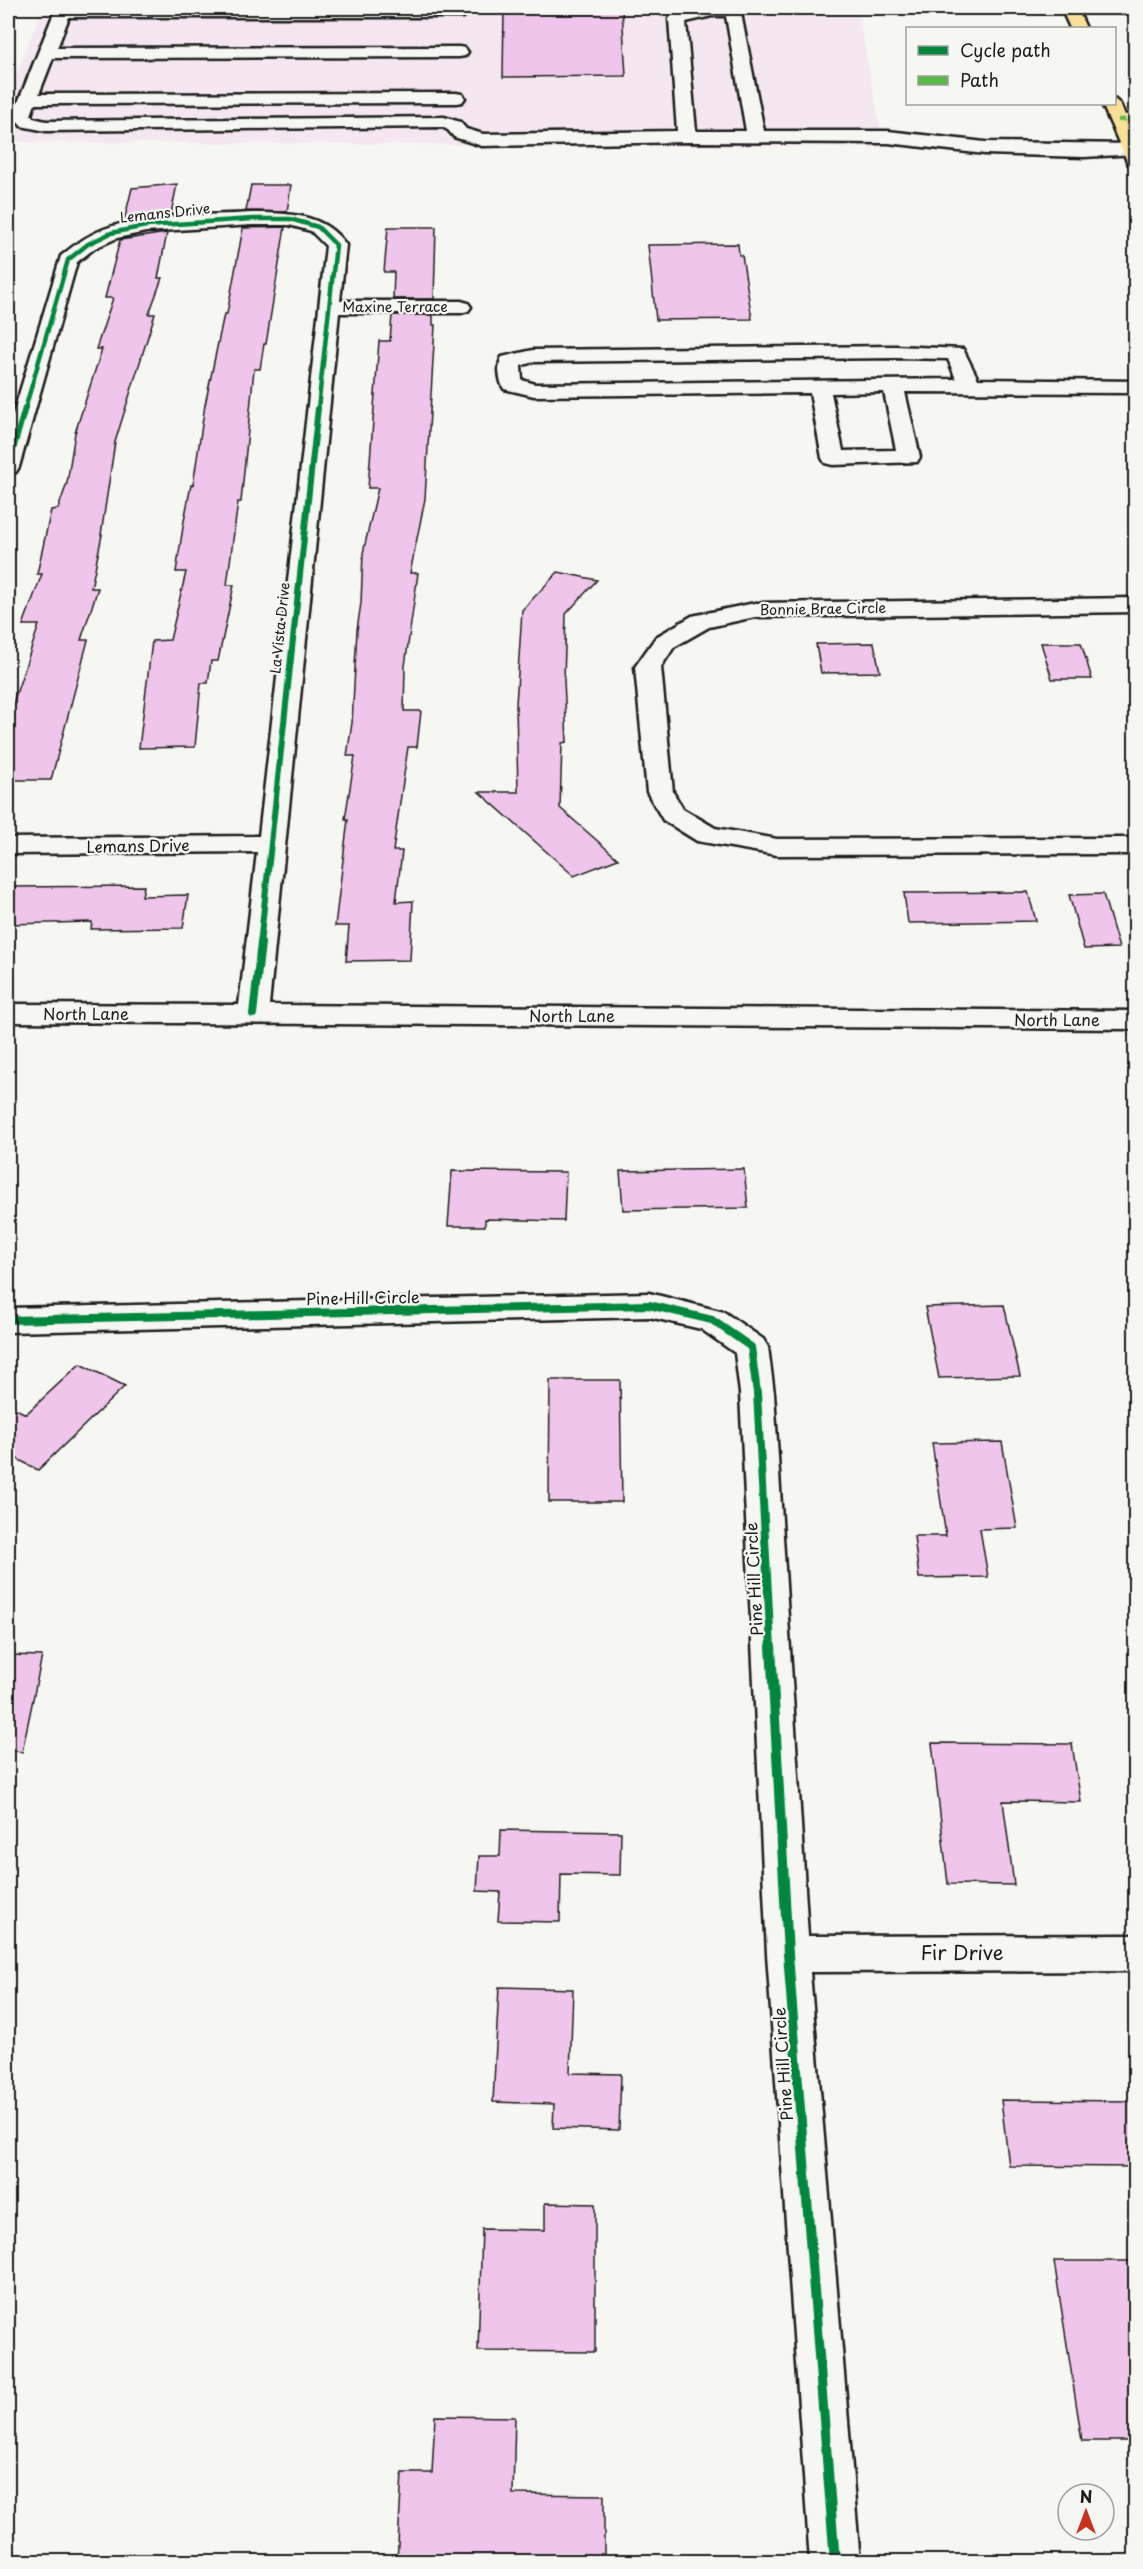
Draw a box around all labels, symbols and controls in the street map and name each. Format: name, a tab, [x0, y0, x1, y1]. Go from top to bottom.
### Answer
legend	[906, 27, 1116, 105]
text: Cycle path	[960, 36, 1051, 63]
text: Path	[960, 66, 999, 93]
street label: Lemans Drive	[119, 197, 211, 228]
street label: Maxine Terrace	[342, 296, 448, 317]
street label: La Vista Drive	[264, 581, 295, 675]
street label: Bonnie Brae Circle	[759, 597, 887, 620]
street label: Lemans Drive	[86, 832, 190, 858]
street label: North Lane	[43, 1001, 129, 1025]
street label: North Lane	[529, 1003, 615, 1027]
street label: North Lane	[1014, 1007, 1100, 1031]
street label: Pine Hill Circle	[306, 1284, 420, 1310]
street label: Pine Hill Circle	[738, 1522, 768, 1637]
street label: Fir Drive	[920, 1937, 1004, 1967]
street label: Pine Hill Circle	[766, 2006, 798, 2122]
north arrow	[1056, 2482, 1116, 2542]
text: N	[1080, 2484, 1092, 2508]

